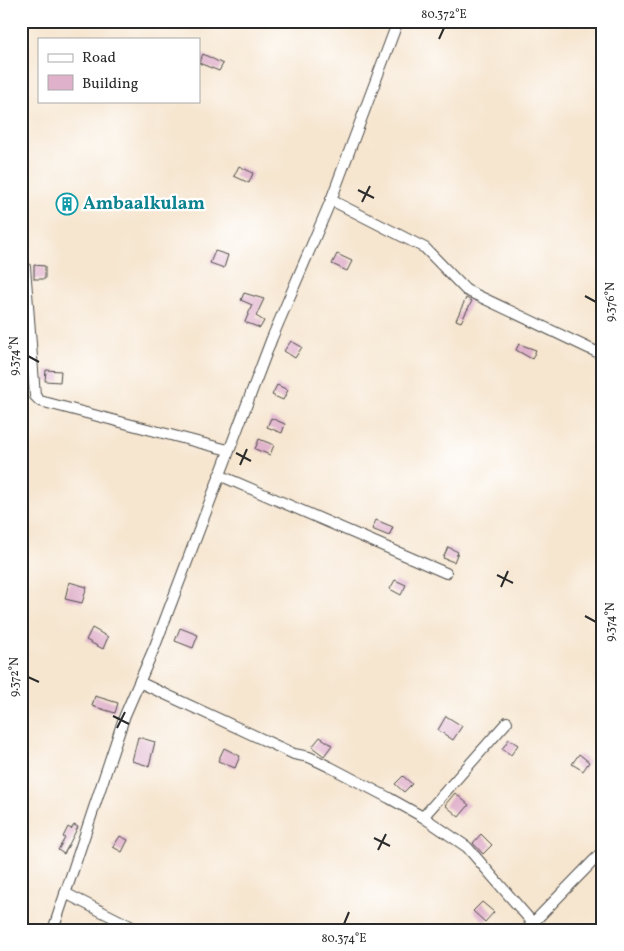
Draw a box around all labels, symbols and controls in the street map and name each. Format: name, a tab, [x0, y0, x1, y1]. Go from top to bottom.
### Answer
text: 80.372°E	[421, 7, 467, 23]
legend	[38, 38, 200, 102]
text: Road	[82, 48, 116, 69]
text: Building	[82, 74, 139, 95]
building icon: Ambaalkulam	[55, 192, 79, 216]
place label: Ambaalkulam	[83, 192, 205, 217]
text: 9.376°N	[603, 282, 619, 322]
text: 9.374°N	[7, 336, 23, 376]
text: 9.374°N	[603, 602, 619, 642]
text: 9.372°N	[7, 657, 23, 697]
text: 80.374°E	[322, 931, 366, 947]

